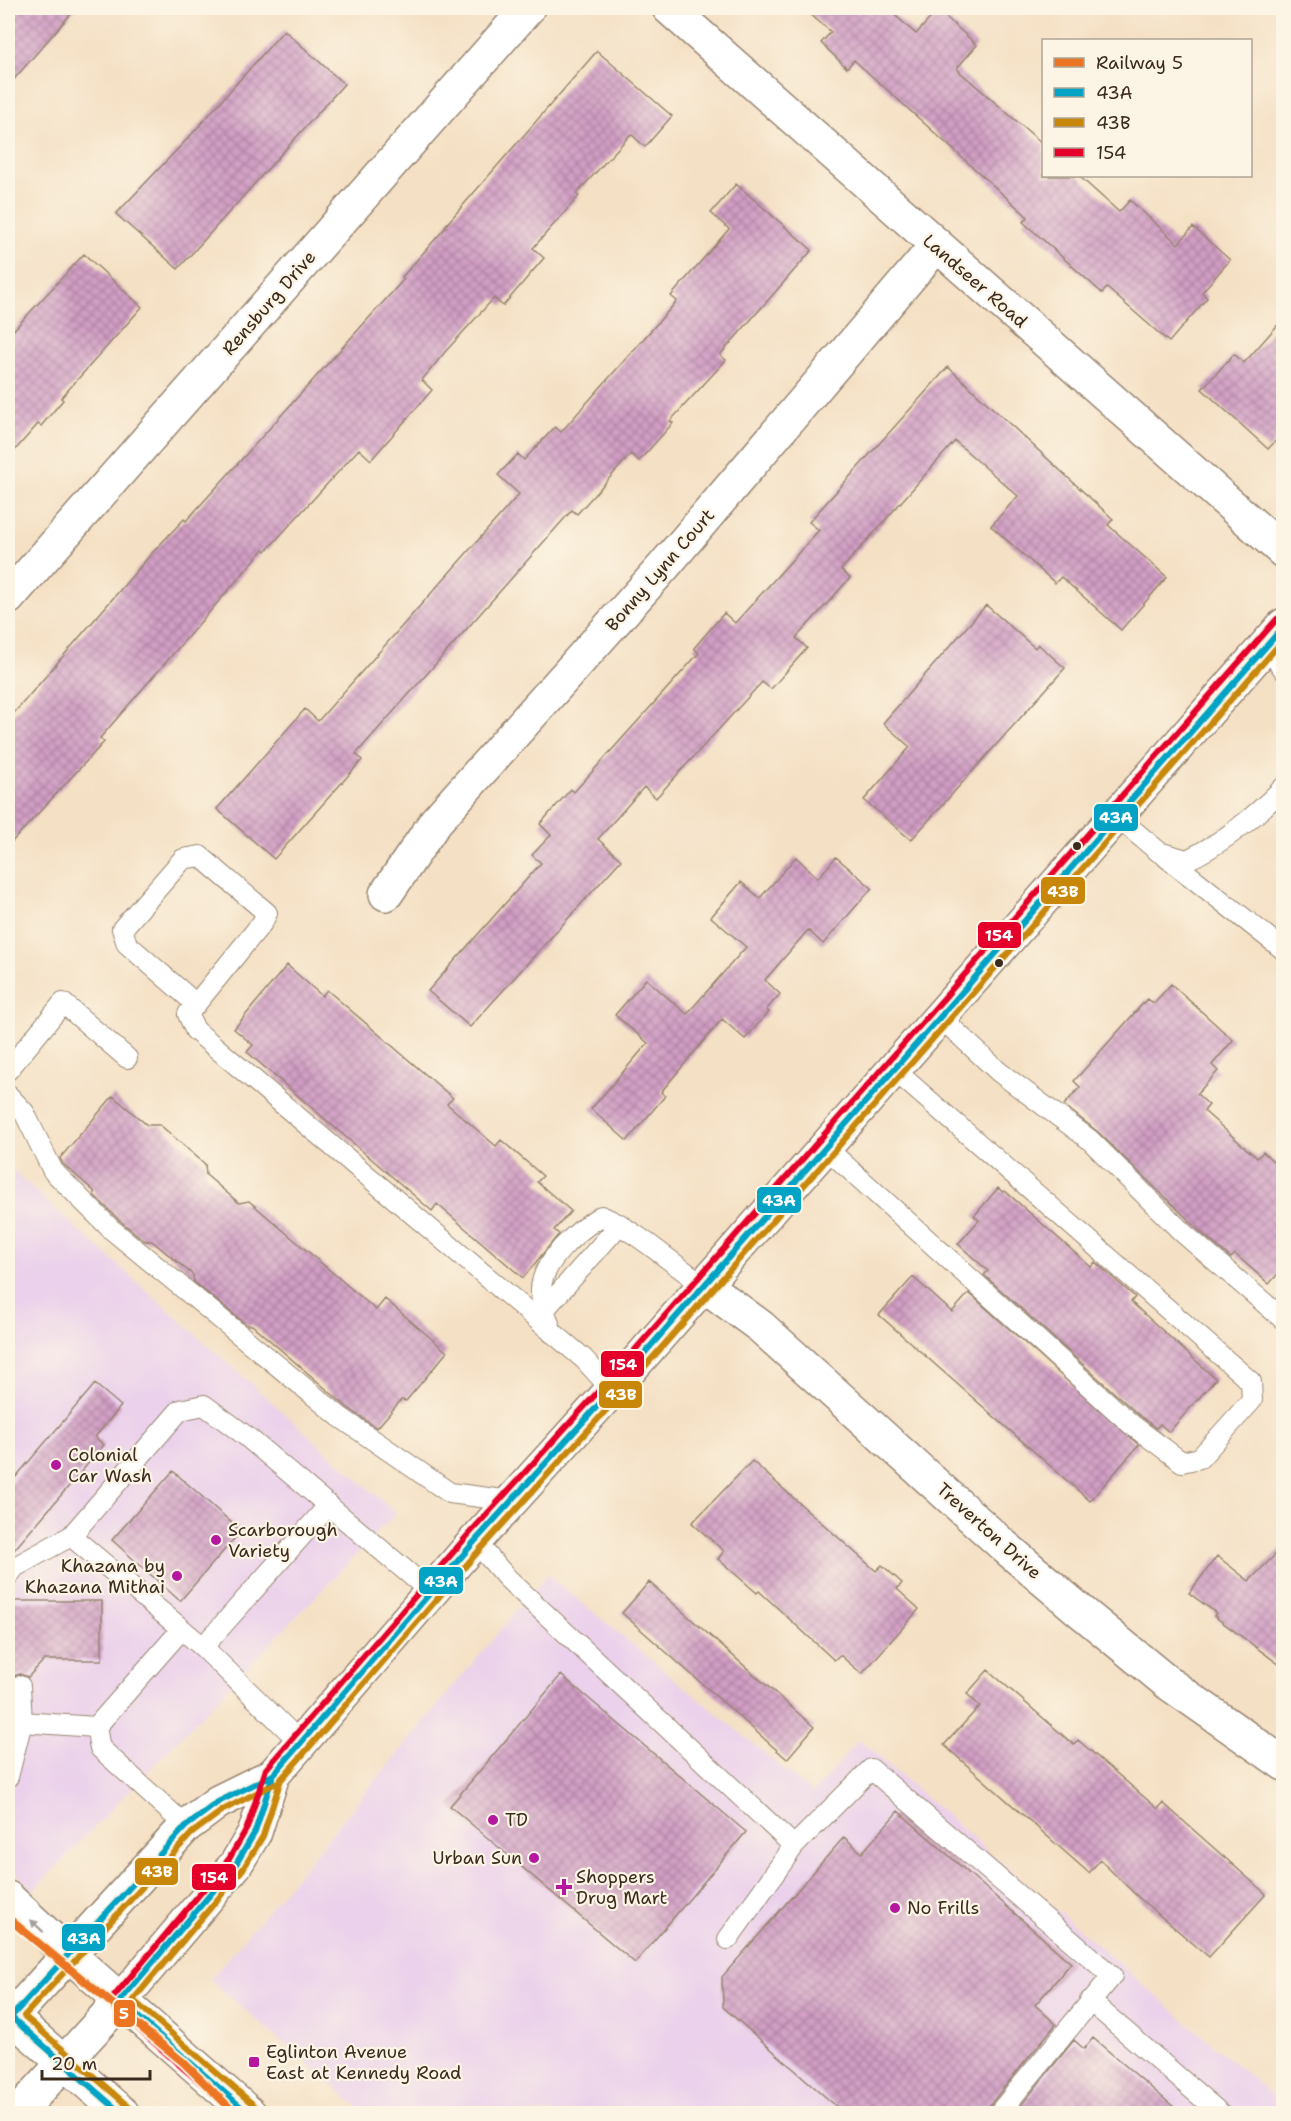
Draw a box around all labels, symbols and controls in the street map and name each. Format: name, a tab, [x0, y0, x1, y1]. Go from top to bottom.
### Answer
legend	[1042, 39, 1252, 177]
text: Railway 5	[1096, 51, 1183, 75]
text: 43A	[1096, 81, 1133, 105]
text: 43B	[1096, 111, 1131, 135]
text: 154	[1096, 141, 1126, 165]
street label: Landseer Road	[918, 229, 1032, 333]
street label: Rensburg Drive	[217, 246, 321, 360]
street label: Bonny Lynn Court	[600, 504, 720, 636]
line badge: 43A	[1093, 803, 1139, 832]
text: 43A	[1099, 807, 1133, 828]
unlabelled marker	[1071, 840, 1083, 852]
line badge: 43B	[1040, 876, 1086, 905]
text: 43B	[1047, 881, 1079, 902]
line badge: 154	[977, 921, 1022, 949]
text: 154	[985, 925, 1013, 946]
unlabelled marker	[993, 957, 1005, 969]
line badge: 43A	[756, 1186, 802, 1214]
text: 43A	[762, 1190, 796, 1211]
line badge: 154	[600, 1350, 645, 1378]
text: 154	[609, 1354, 637, 1375]
line badge: 43B	[598, 1380, 643, 1409]
text: 43B	[605, 1384, 637, 1405]
place label: Colonial Car Wash	[68, 1443, 152, 1488]
marker: Colonial Car Wash	[49, 1458, 63, 1472]
street label: Treverton Drive	[931, 1477, 1047, 1585]
place label: Scarborough Variety	[228, 1518, 338, 1563]
marker: Scarborough Variety	[209, 1533, 223, 1547]
place label: Khazana by Khazana Mithai	[25, 1554, 165, 1599]
line badge: 43A	[418, 1566, 464, 1595]
marker: Khazana by Khazana Mithai	[170, 1569, 184, 1583]
text: 43A	[424, 1571, 458, 1592]
place label: TD	[505, 1808, 528, 1832]
marker: TD	[486, 1813, 500, 1827]
place label: Urban Sun	[432, 1846, 522, 1870]
marker: Urban Sun	[527, 1851, 541, 1865]
line badge: 43B	[134, 1857, 179, 1886]
text: 43B	[141, 1861, 173, 1882]
line badge: 154	[191, 1863, 237, 1891]
place label: Shoppers Drug Mart	[576, 1865, 667, 1910]
text: 154	[200, 1867, 228, 1888]
marker: Shoppers Drug Mart	[557, 1880, 571, 1894]
place label: No Frills	[907, 1896, 979, 1920]
marker: No Frills	[888, 1901, 902, 1915]
one-way arrow	[30, 1919, 45, 1933]
line badge: 43A	[61, 1923, 106, 1952]
text: 43A	[67, 1928, 101, 1949]
line badge: 5	[113, 1999, 136, 2028]
text: 5	[119, 2003, 129, 2024]
place label: Eglinton Avenue East at Kennedy Road	[266, 2040, 462, 2085]
scale bar	[42, 2043, 150, 2081]
text: 20 m	[51, 2052, 97, 2076]
marker: Eglinton Avenue East at Kennedy Road	[247, 2055, 261, 2069]

